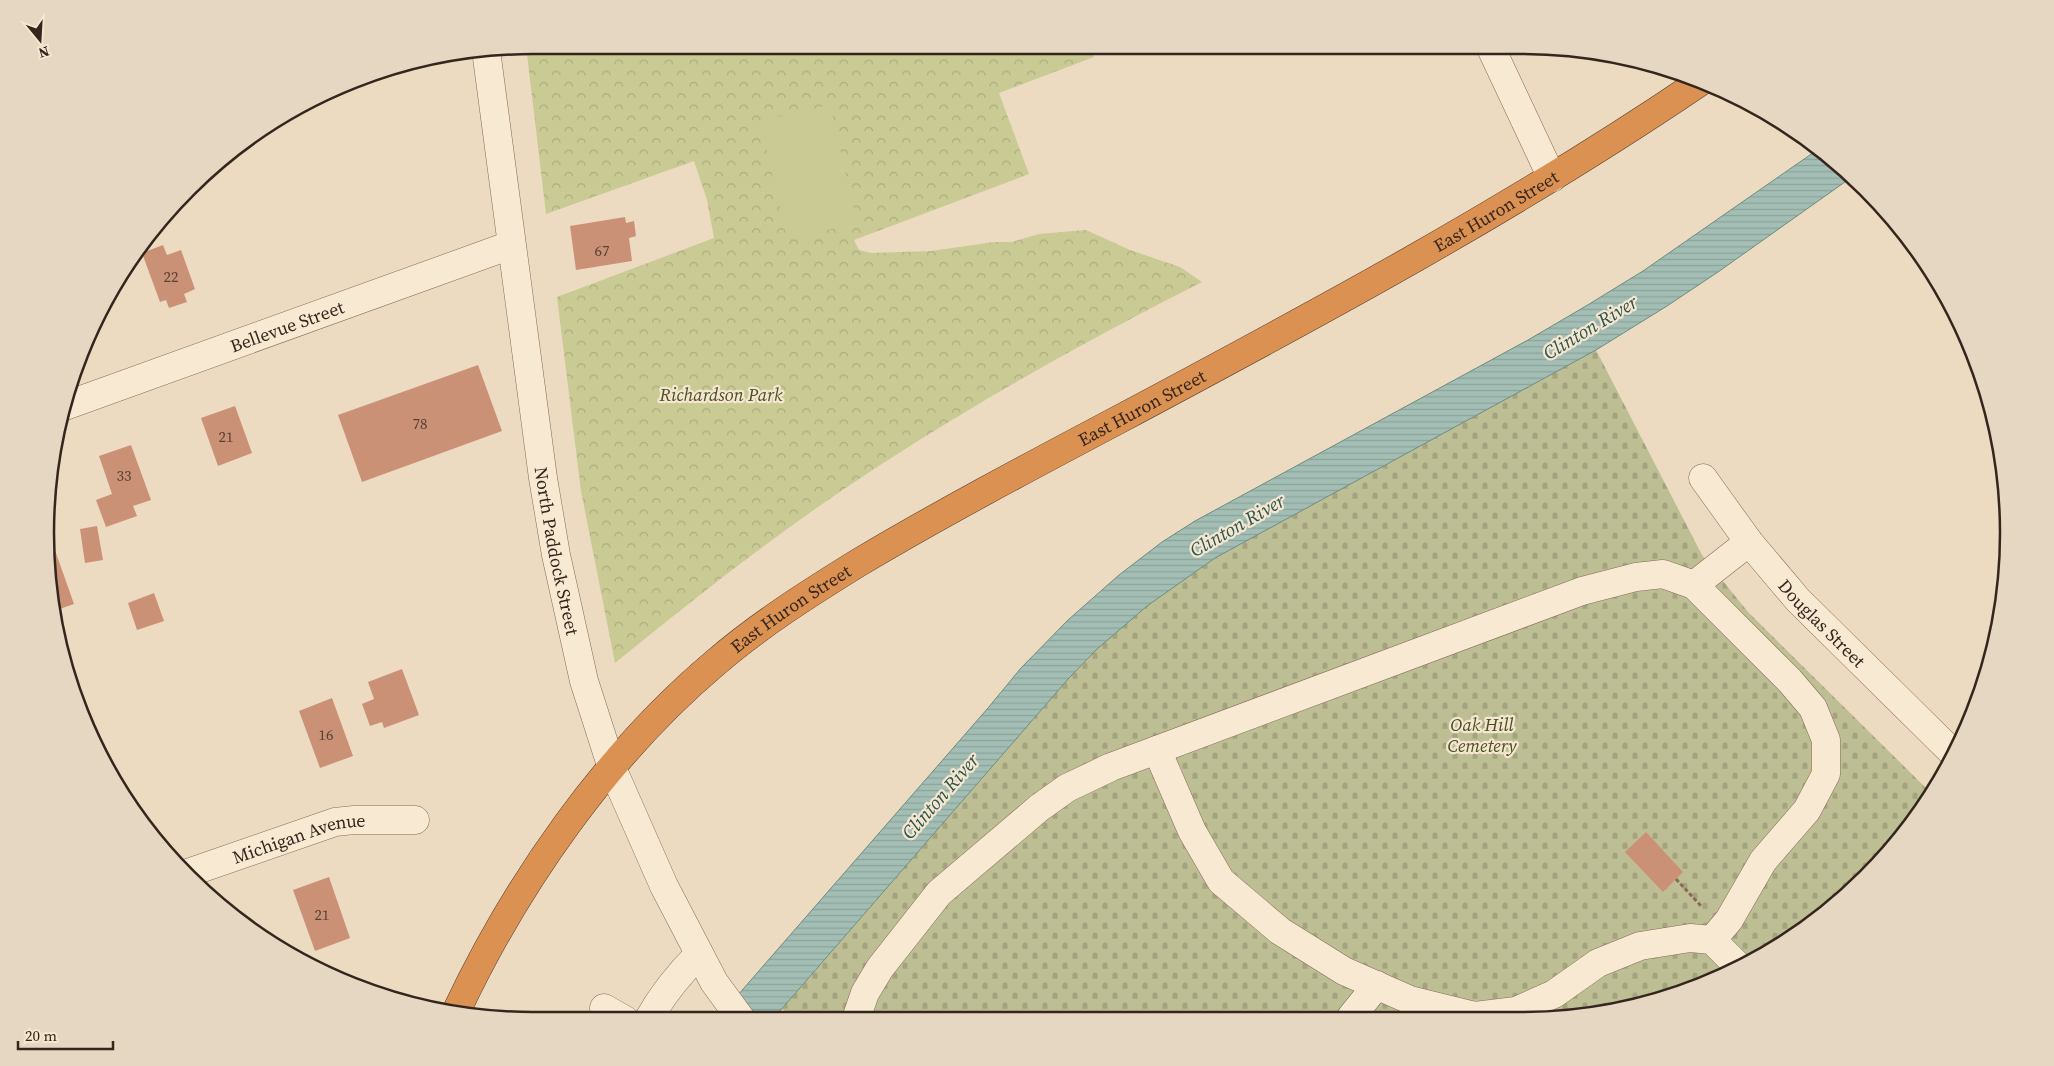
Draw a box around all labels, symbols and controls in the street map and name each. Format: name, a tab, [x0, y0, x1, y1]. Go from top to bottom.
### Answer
north arrow	[15, 15, 65, 65]
text: N	[36, 41, 52, 63]
street label: East Huron Street	[1429, 164, 1563, 257]
house number: 67	[594, 240, 610, 261]
house number: 22	[163, 266, 179, 287]
water label: Clinton River	[1538, 288, 1643, 365]
street label: Bellevue Street	[226, 294, 347, 358]
street label: East Huron Street	[1073, 363, 1210, 452]
park label: Richardson Park	[659, 382, 783, 407]
house number: 78	[412, 413, 428, 434]
house number: 21	[218, 426, 234, 447]
house number: 33	[116, 465, 132, 486]
street label: North Paddock Street	[529, 465, 586, 638]
water label: Clinton River	[1185, 487, 1290, 563]
street label: East Huron Street	[725, 558, 855, 658]
street label: Douglas Street	[1773, 573, 1871, 673]
park label: Oak Hill Cemetery	[1447, 712, 1517, 758]
house number: 16	[318, 724, 334, 745]
water label: Clinton River	[895, 747, 985, 844]
street label: Michigan Avenue	[229, 807, 366, 869]
house number: 21	[314, 904, 330, 925]
scale bar	[18, 1018, 112, 1050]
text: 20 m	[25, 1025, 57, 1046]

